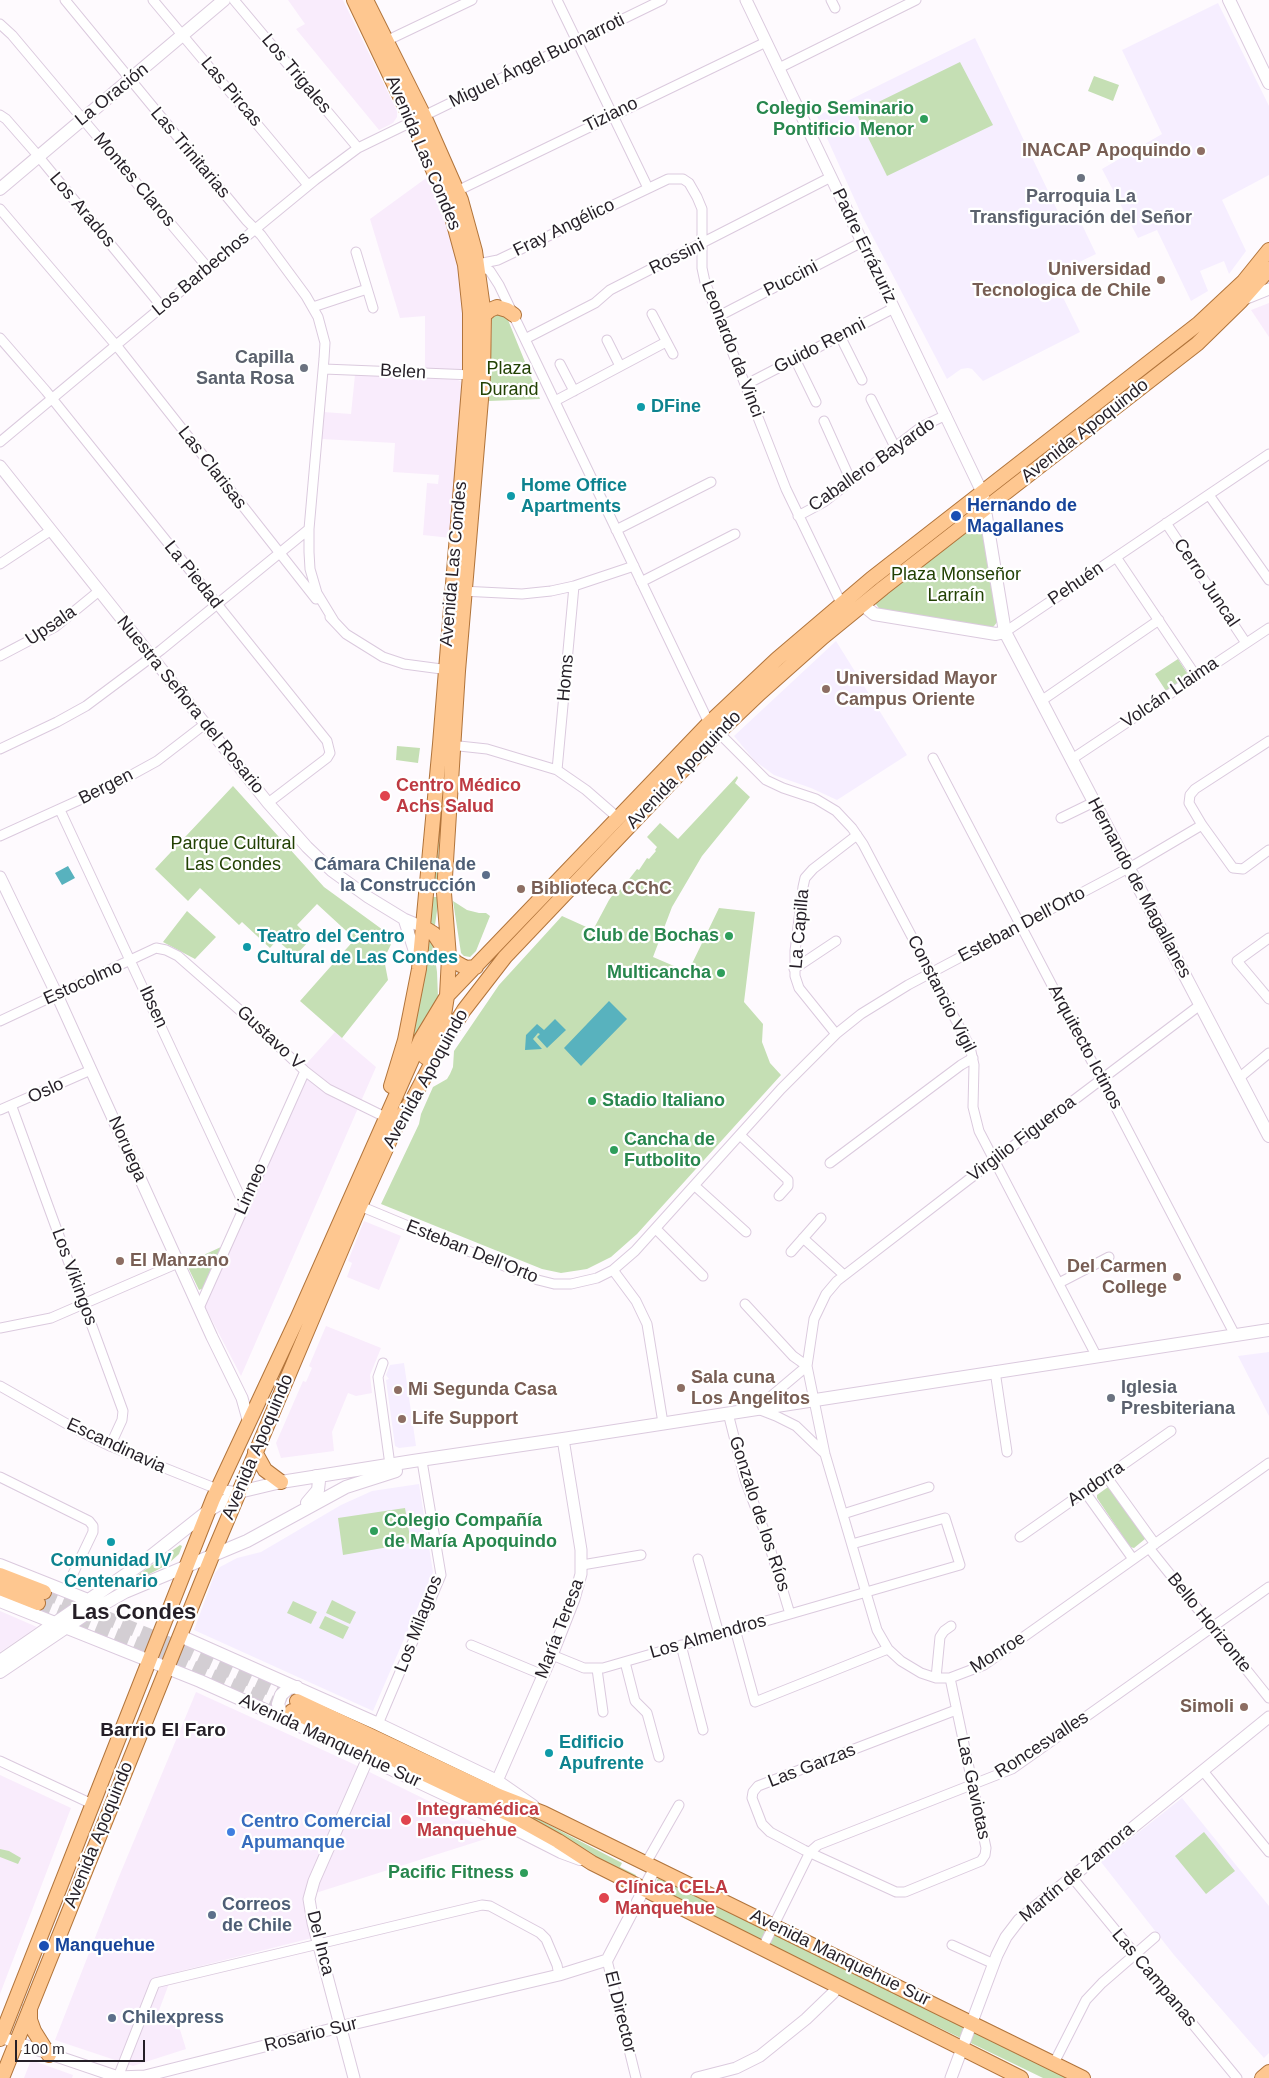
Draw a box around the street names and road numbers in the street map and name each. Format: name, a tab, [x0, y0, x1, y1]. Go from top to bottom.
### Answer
street label: Miguel Ángel Buonarroti	[446, 9, 628, 113]
street label: Los Trigales	[256, 30, 336, 118]
street label: Las Pircas	[196, 53, 266, 131]
street label: La Oración	[71, 59, 153, 131]
street label: Avenida Las Condes	[381, 72, 465, 234]
street label: Tiziano	[580, 93, 642, 137]
street label: Las Trinitarias	[146, 103, 234, 203]
street label: Montes Claros	[88, 129, 180, 231]
street label: Los Arados	[44, 168, 120, 252]
street label: Padre Errázuriz	[827, 185, 901, 307]
street label: Fray Angélico	[510, 194, 618, 262]
street label: Los Barbechos	[148, 227, 254, 321]
street label: Rossini	[646, 234, 708, 280]
street label: Puccini	[760, 256, 822, 302]
street label: Leonardo da Vinci	[696, 278, 768, 420]
street label: Guido Renni	[771, 314, 869, 378]
street label: Belen	[379, 360, 427, 384]
street label: Avenida Apoquindo	[1017, 375, 1153, 487]
street label: Caballero Bayardo	[805, 413, 939, 517]
street label: Las Clarisas	[173, 422, 251, 514]
street label: Avenida Las Condes	[436, 480, 472, 648]
street label: Cerro Juncal	[1169, 535, 1243, 631]
street label: La Piedad	[159, 537, 227, 613]
street label: Pehuén	[1044, 558, 1108, 610]
street label: Upsala	[22, 601, 80, 651]
street label: Nuestra Señora del Rosario	[112, 612, 268, 798]
street label: Volcán Llaima	[1118, 653, 1222, 733]
street label: Homs	[553, 654, 579, 702]
street label: Avenida Apoquindo	[622, 706, 746, 834]
street label: Bergen	[75, 764, 137, 810]
street label: Hernando de Magallanes	[1082, 794, 1196, 982]
street label: Esteban Dell'Orto	[955, 882, 1089, 968]
street label: La Capilla	[786, 888, 814, 970]
street label: Constancio Vigil	[902, 932, 980, 1056]
street label: Estocolmo	[40, 956, 126, 1010]
street label: Arquitecto Ictinos	[1043, 981, 1127, 1113]
street label: Ibsen	[134, 982, 172, 1032]
street label: Gustavo V	[232, 1001, 308, 1075]
street label: Avenida Apoquindo	[379, 1006, 473, 1152]
street label: Oslo	[25, 1073, 67, 1109]
street label: Virgilio Figueroa	[964, 1091, 1080, 1187]
street label: Noruega	[103, 1113, 151, 1185]
street label: Linneo	[230, 1160, 272, 1218]
street label: Esteban Dell'Orto	[403, 1216, 541, 1288]
street label: Los Vikingos	[46, 1226, 102, 1328]
street label: Avenida Apoquindo	[218, 1371, 298, 1523]
street label: Escandinavia	[63, 1414, 169, 1478]
street label: Gonzalo de los Ríos	[724, 1434, 794, 1594]
street label: Andorra	[1064, 1457, 1128, 1511]
street label: Bello Horizonte	[1162, 1569, 1256, 1677]
street label: Los Milagros	[391, 1572, 447, 1676]
street label: María Teresa	[531, 1576, 589, 1682]
street label: Los Almendros	[647, 1610, 769, 1664]
street label: Monroe	[966, 1628, 1030, 1678]
street label: Avenida Manquehue Sur	[236, 1689, 424, 1793]
street label: Roncesvalles	[991, 1707, 1093, 1783]
street label: Las Gaviotas	[952, 1734, 994, 1842]
street label: Las Garzas	[765, 1739, 859, 1793]
street label: Avenida Apoquindo	[60, 1759, 138, 1911]
street label: Martín de Zamora	[1015, 1819, 1139, 1927]
street label: Avenida Manquehue Sur	[746, 1905, 934, 2011]
street label: Del Inca	[302, 1908, 338, 1978]
street label: Las Campanas	[1107, 1925, 1201, 2031]
street label: El Director	[599, 1969, 641, 2055]
street label: Rosario Sur	[262, 2013, 360, 2057]

